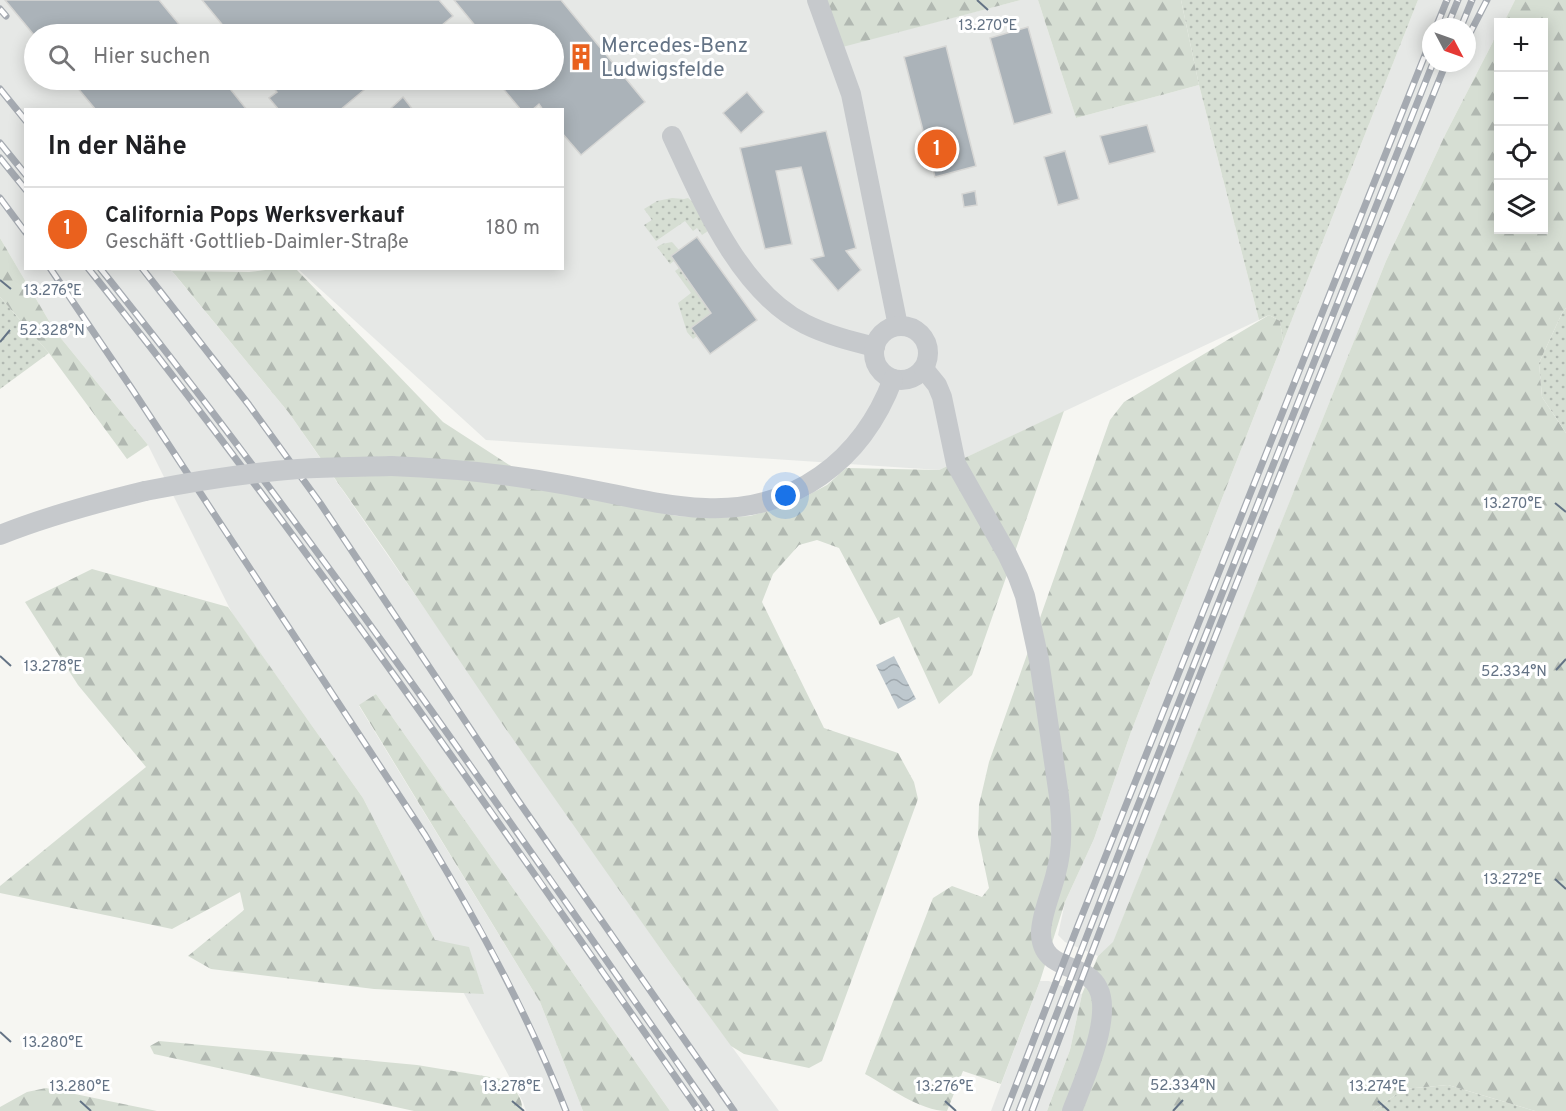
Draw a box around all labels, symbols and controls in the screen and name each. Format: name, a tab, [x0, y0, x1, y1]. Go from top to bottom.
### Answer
text: 13.270°E	[958, 17, 1018, 36]
north arrow	[1422, 18, 1476, 72]
map controls	[1494, 18, 1548, 234]
button: +	[1494, 18, 1548, 72]
search box	[24, 24, 564, 90]
place label: Mercedes-Benz Ludwigsfelde	[601, 33, 748, 84]
icon: search	[45, 41, 78, 74]
building icon: Mercedes-Benz Ludwigsfelde	[566, 42, 596, 72]
text: Hier suchen	[93, 44, 210, 71]
button: −	[1494, 72, 1548, 126]
pin: 1	[918, 126, 956, 172]
button: locate	[1494, 126, 1548, 180]
text: In der Nähe	[48, 131, 187, 164]
button: layers	[1494, 180, 1548, 234]
text: California Pops Werksverkauf	[105, 203, 404, 230]
text: 1	[64, 216, 72, 242]
text: 180 m	[486, 216, 540, 242]
text: Geschäft · Gottlieb-Daimler-Straße	[105, 230, 409, 256]
text: 13.276°E	[24, 282, 82, 301]
text: 52.328°N	[19, 322, 85, 341]
your location	[771, 481, 800, 510]
text: 13.270°E	[1483, 495, 1543, 514]
text: 13.278°E	[24, 658, 82, 677]
text: 52.334°N	[1481, 663, 1547, 682]
text: 13.272°E	[1484, 871, 1542, 890]
text: 13.280°E	[23, 1034, 83, 1053]
text: 52.334°N	[1150, 1077, 1216, 1096]
text: 13.280°E	[50, 1078, 110, 1097]
text: 13.278°E	[483, 1078, 541, 1097]
text: 13.276°E	[916, 1078, 974, 1097]
text: 13.274°E	[1349, 1078, 1407, 1097]

